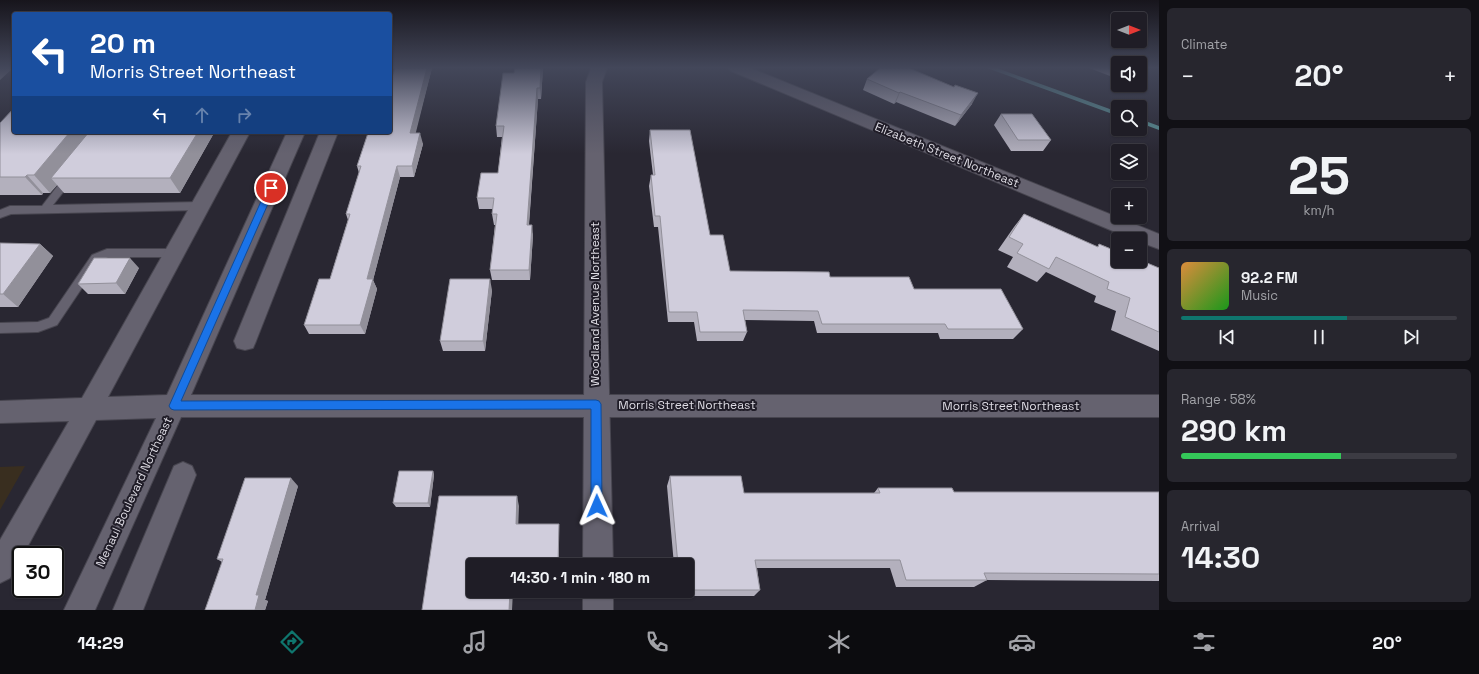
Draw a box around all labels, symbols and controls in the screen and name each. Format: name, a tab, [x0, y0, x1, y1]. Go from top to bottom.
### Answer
north arrow	[1111, 12, 1147, 48]
map controls	[1111, 12, 1147, 268]
text: 20 m	[90, 25, 156, 61]
icon: left	[24, 28, 76, 80]
text: Climate	[1181, 36, 1227, 53]
button: sound	[1111, 56, 1147, 92]
text: 20°	[1294, 56, 1344, 95]
text: Morris Street Northeast	[90, 60, 296, 83]
text: −	[1181, 62, 1195, 90]
text: +	[1443, 62, 1457, 90]
button: search	[1111, 100, 1147, 136]
icon: left	[149, 104, 171, 126]
icon: ahead	[191, 104, 213, 126]
icon: right	[233, 104, 255, 126]
street label: Elizabeth Street Northeast	[872, 119, 1022, 191]
text: 25	[1288, 143, 1350, 209]
button: layers	[1111, 144, 1147, 180]
pin	[254, 171, 288, 205]
icon: arrive	[260, 177, 282, 199]
button: +	[1111, 188, 1147, 224]
text: km/h	[1304, 202, 1334, 219]
street label: Woodland Avenue Northeast	[587, 222, 603, 386]
button: −	[1111, 232, 1147, 268]
text: 92.2 FM	[1241, 268, 1298, 287]
text: Music	[1241, 287, 1278, 304]
icon: previous	[1216, 326, 1238, 348]
icon: pause	[1308, 326, 1330, 348]
icon: next	[1400, 326, 1422, 348]
text: Range · 58%	[1181, 391, 1256, 408]
street label: Morris Street Northeast	[618, 397, 756, 413]
street label: Morris Street Northeast	[942, 398, 1080, 414]
text: 290 km	[1181, 411, 1287, 450]
street label: Menaul Boulevard Northeast	[92, 414, 176, 570]
position arrow	[576, 485, 618, 527]
text: Arrival	[1181, 518, 1220, 535]
text: 14:30	[1181, 538, 1260, 577]
speed limit sign: 30	[12, 546, 64, 598]
text: 14:30 · 1 min · 180 m	[510, 568, 650, 587]
icon: directions	[278, 628, 306, 656]
icon: music	[461, 628, 489, 656]
icon: phone	[643, 628, 671, 656]
icon: climate	[825, 628, 853, 656]
icon: car	[1008, 628, 1036, 656]
icon: filters	[1190, 628, 1218, 656]
text: 14:29	[77, 631, 124, 654]
text: 20°	[1372, 631, 1402, 654]

